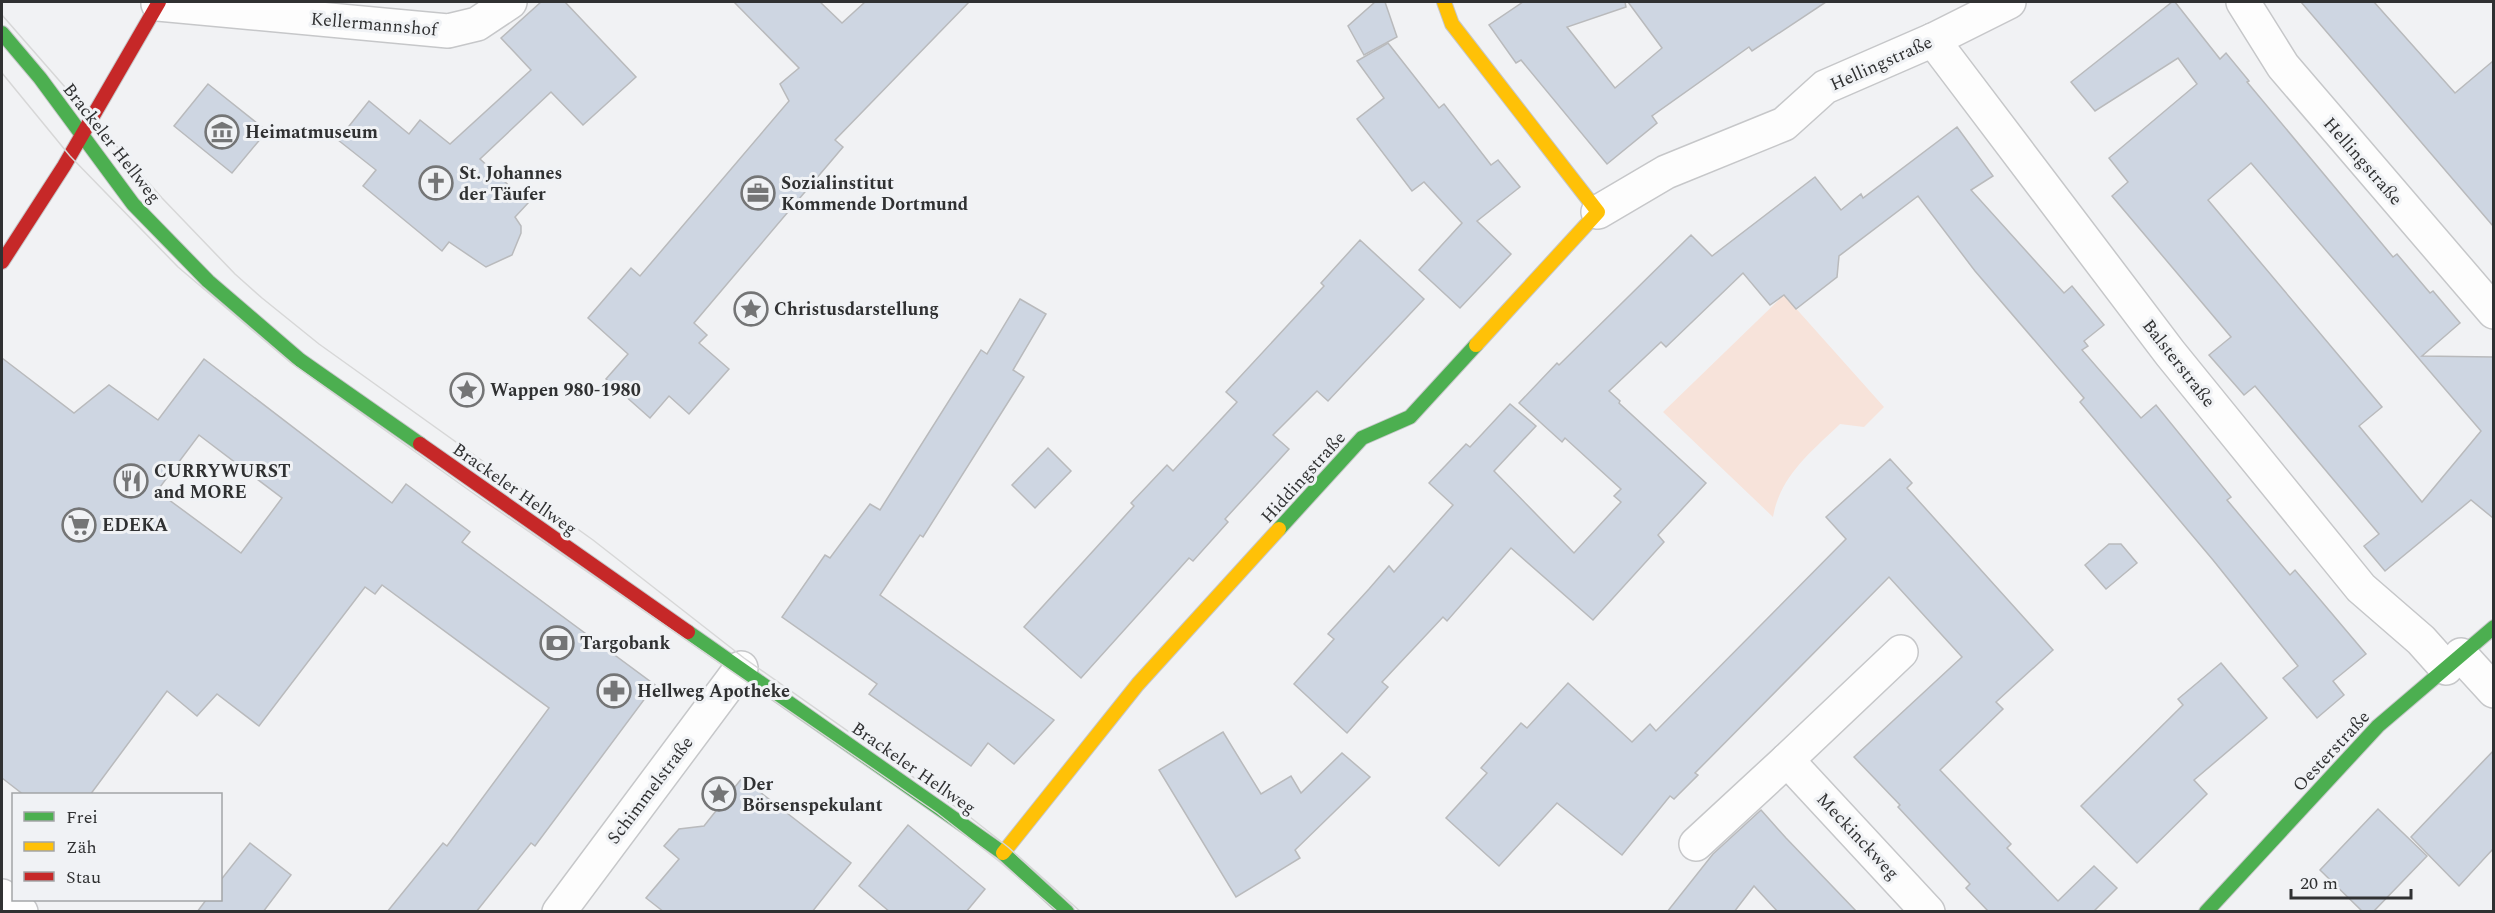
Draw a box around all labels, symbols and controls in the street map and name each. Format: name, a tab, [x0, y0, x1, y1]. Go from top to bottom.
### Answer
street label: Kellermannshof	[310, 6, 440, 44]
street label: Hellingstraße	[1826, 29, 1937, 98]
street label: Brackeler Hellweg	[56, 77, 167, 209]
street label: Hellingstraße	[2317, 111, 2409, 211]
museum icon: Heimatmuseum	[204, 114, 240, 150]
place label: Heimatmuseum	[245, 119, 378, 146]
place label: St. Johannes der Täufer	[459, 160, 562, 208]
church icon: St. Johannes der Täufer	[418, 165, 454, 201]
place label: Sozialinstitut Kommende Dortmund	[781, 170, 969, 218]
office icon: Sozialinstitut Kommende Dortmund	[740, 175, 776, 211]
place icon: Christusdarstellung	[733, 291, 769, 327]
place label: Christusdarstellung	[774, 296, 939, 323]
street label: Balsterstraße	[2135, 313, 2222, 413]
place icon: Wappen 980-1980	[449, 372, 485, 408]
place label: Wappen 980-1980	[490, 377, 641, 404]
street label: Hiddingstraße	[1255, 425, 1352, 529]
street label: Brackeler Hellweg	[447, 436, 583, 543]
place label: CURRYWURST and MORE	[154, 458, 291, 506]
restaurant icon: CURRYWURST and MORE	[113, 463, 149, 499]
supermarket icon: EDEKA	[61, 507, 97, 543]
place label: EDEKA	[102, 512, 168, 539]
bank icon: Targobank	[539, 625, 575, 661]
place label: Targobank	[580, 630, 670, 657]
pharmacy icon: Hellweg Apotheke	[596, 673, 632, 709]
place label: Hellweg Apotheke	[637, 678, 790, 705]
street label: Oesterstraße	[2286, 705, 2376, 798]
street label: Brackeler Hellweg	[846, 715, 982, 822]
street label: Schimmelstraße	[601, 731, 700, 850]
place label: Der Börsenspekulant	[742, 771, 883, 819]
place icon: Der Börsenspekulant	[701, 776, 737, 812]
street label: Meckinckweg	[1810, 786, 1905, 886]
legend	[12, 793, 222, 901]
text: Frei	[66, 804, 98, 831]
text: Zäh	[66, 834, 97, 861]
scale bar	[2291, 862, 2411, 900]
text: Stau	[66, 864, 101, 891]
text: 20 m	[2300, 870, 2338, 897]

